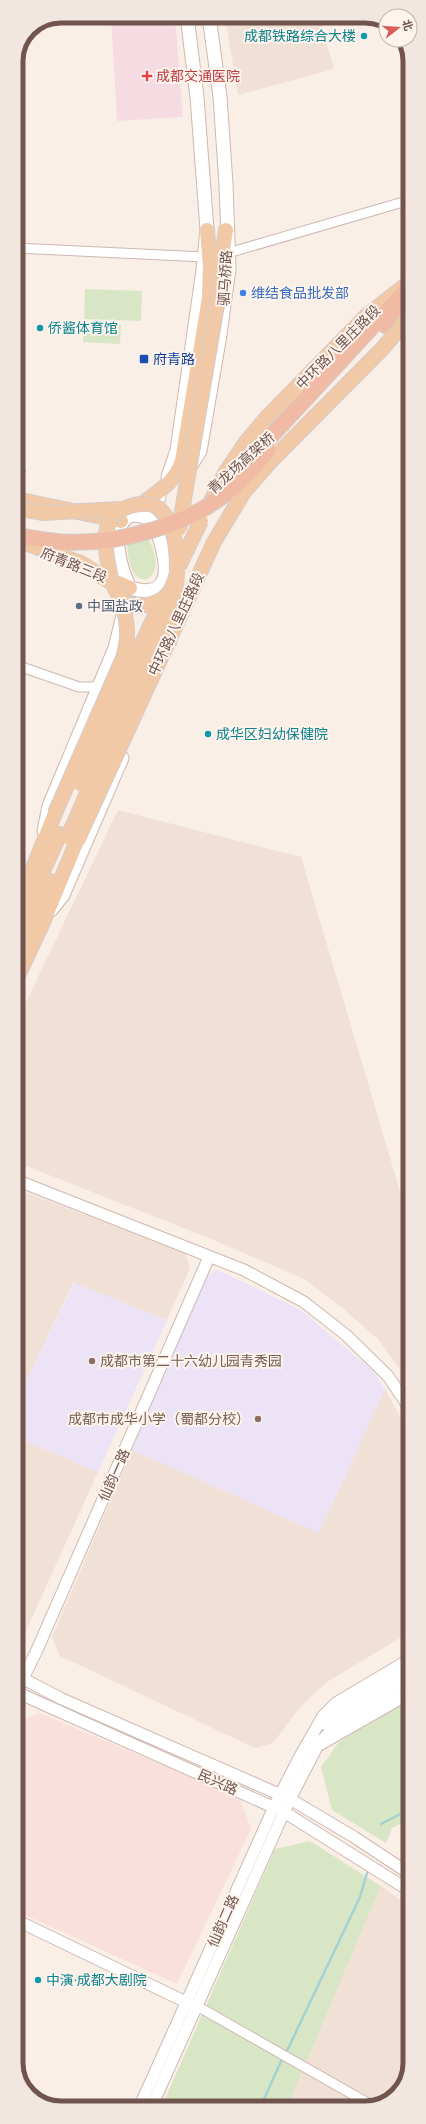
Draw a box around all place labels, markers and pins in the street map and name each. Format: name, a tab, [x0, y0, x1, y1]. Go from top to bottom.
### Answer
place label: 成都铁路综合大楼	[244, 27, 356, 45]
marker: 成都铁路综合大楼	[359, 31, 369, 41]
place label: 成都交通医院	[156, 67, 240, 85]
marker: 成都交通医院	[141, 70, 153, 82]
place label: 维结食品批发部	[251, 284, 349, 302]
marker: 维结食品批发部	[238, 288, 248, 298]
place label: 侨酱体育馆	[48, 319, 118, 337]
marker: 侨酱体育馆	[35, 323, 45, 333]
place label: 府青路	[153, 350, 195, 368]
marker: 府青路	[138, 353, 150, 365]
place label: 中国盐政	[87, 597, 143, 615]
marker: 中国盐政	[74, 601, 84, 611]
place label: 成华区妇幼保健院	[216, 725, 328, 743]
marker: 成华区妇幼保健院	[203, 729, 213, 739]
place label: 成都市第二十六幼儿园青秀园	[100, 1352, 282, 1370]
marker: 成都市第二十六幼儿园青秀园	[87, 1356, 97, 1366]
place label: 成都市成华小学（蜀都分校）	[68, 1410, 250, 1428]
marker: 成都市成华小学（蜀都分校）	[253, 1414, 263, 1424]
place label: 中演·成都大剧院	[46, 1971, 147, 1989]
marker: 中演·成都大剧院	[33, 1975, 43, 1985]

